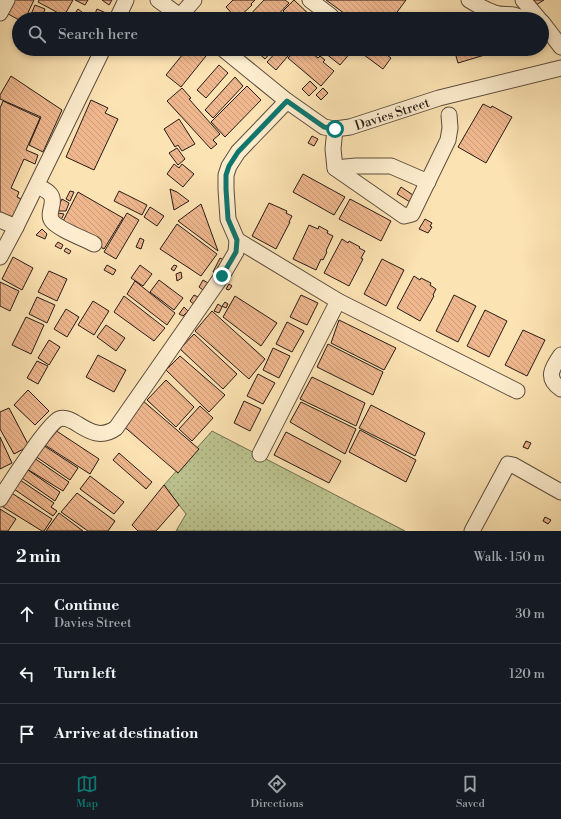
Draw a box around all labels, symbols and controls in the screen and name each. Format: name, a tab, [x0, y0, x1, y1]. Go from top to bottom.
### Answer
search box	[12, 12, 549, 56]
icon: search	[26, 23, 48, 45]
text: Search here	[58, 25, 138, 44]
street label: Davies Street	[353, 95, 432, 134]
route start	[326, 120, 344, 138]
route end	[213, 267, 231, 285]
text: 2 min	[16, 546, 61, 568]
text: Walk · 150 m	[474, 549, 545, 565]
text: Continue	[54, 596, 119, 615]
icon: ahead	[16, 603, 38, 625]
text: 30 m	[515, 606, 545, 622]
text: Davies Street	[54, 615, 132, 631]
icon: left	[16, 663, 38, 685]
text: Turn left	[54, 664, 116, 683]
text: 120 m	[509, 666, 545, 682]
icon: arrive	[16, 723, 38, 745]
text: Arrive at destination	[54, 724, 198, 743]
tab: Map	[76, 773, 98, 811]
tab: Directions	[251, 773, 304, 811]
tab: Saved	[456, 773, 485, 811]

